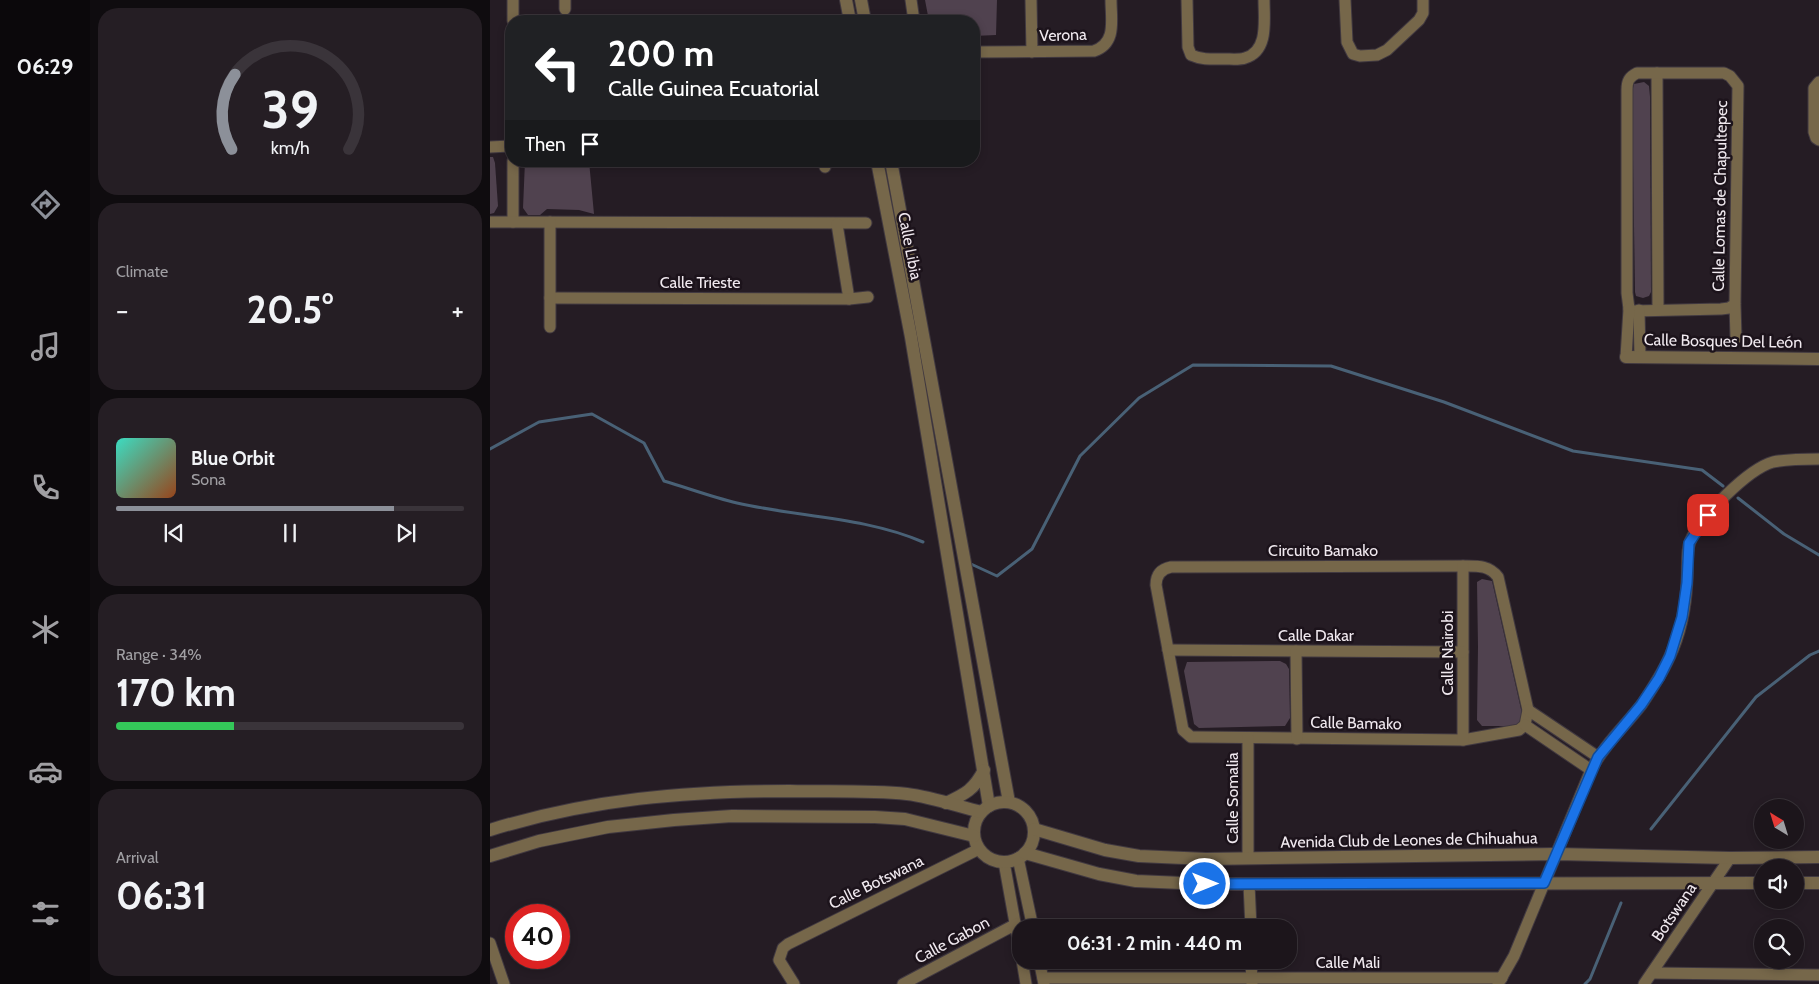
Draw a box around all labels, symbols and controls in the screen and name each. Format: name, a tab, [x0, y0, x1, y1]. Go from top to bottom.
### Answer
street label: Verona	[1039, 25, 1087, 45]
text: 200 m	[608, 32, 714, 75]
icon: left	[525, 35, 590, 100]
text: 06:29	[17, 53, 73, 80]
text: Calle Guinea Ecuatorial	[608, 75, 819, 102]
text: 39	[261, 78, 319, 141]
street label: Calle Lomas de Chapultepec	[1709, 100, 1731, 292]
icon: arrive	[576, 130, 604, 158]
text: Then	[525, 133, 566, 156]
text: km/h	[270, 137, 310, 158]
icon: directions	[28, 187, 63, 222]
street label: Calle Libia	[894, 211, 926, 282]
text: Climate	[116, 262, 168, 281]
street label: Calle Trieste	[660, 273, 740, 292]
text: 20.5°	[247, 286, 333, 333]
text: −	[116, 293, 128, 327]
text: +	[452, 293, 464, 327]
icon: music	[28, 329, 63, 364]
street label: Calle Bosques Del León	[1644, 330, 1802, 352]
text: Blue Orbit	[191, 447, 275, 470]
icon: phone	[28, 470, 63, 505]
text: Sona	[191, 470, 226, 489]
pin	[1687, 494, 1729, 536]
icon: arrive	[1694, 501, 1722, 529]
icon: previous	[160, 519, 188, 547]
icon: pause	[276, 519, 304, 547]
icon: next	[392, 519, 420, 547]
street label: Circuito Bamako	[1268, 541, 1378, 560]
street label: Calle Nairobi	[1438, 611, 1457, 695]
icon: climate	[28, 612, 63, 647]
street label: Calle Dakar	[1278, 626, 1355, 645]
text: Range · 34%	[116, 645, 202, 664]
text: 170 km	[116, 669, 236, 716]
street label: Calle Bamako	[1310, 713, 1402, 733]
street label: Calle Somalia	[1223, 752, 1242, 844]
icon: car	[28, 754, 63, 789]
north arrow	[1754, 799, 1804, 849]
map controls	[1754, 799, 1804, 969]
street label: Avenida Club de Leones de Chihuahua	[1280, 828, 1538, 852]
text: Arrival	[116, 848, 159, 867]
street label: Calle Botswana	[826, 851, 927, 913]
position arrow	[1178, 857, 1230, 909]
button: sound	[1754, 859, 1804, 909]
text: 06:31	[116, 872, 207, 919]
street label: Botswana	[1648, 879, 1701, 945]
icon: filters	[28, 896, 63, 931]
speed limit sign: 40	[505, 904, 570, 969]
street label: Calle Gabon	[911, 912, 993, 968]
button: search	[1754, 919, 1804, 969]
text: 06:31 · 2 min · 440 m	[1067, 932, 1242, 955]
street label: Calle Mali	[1316, 953, 1380, 972]

